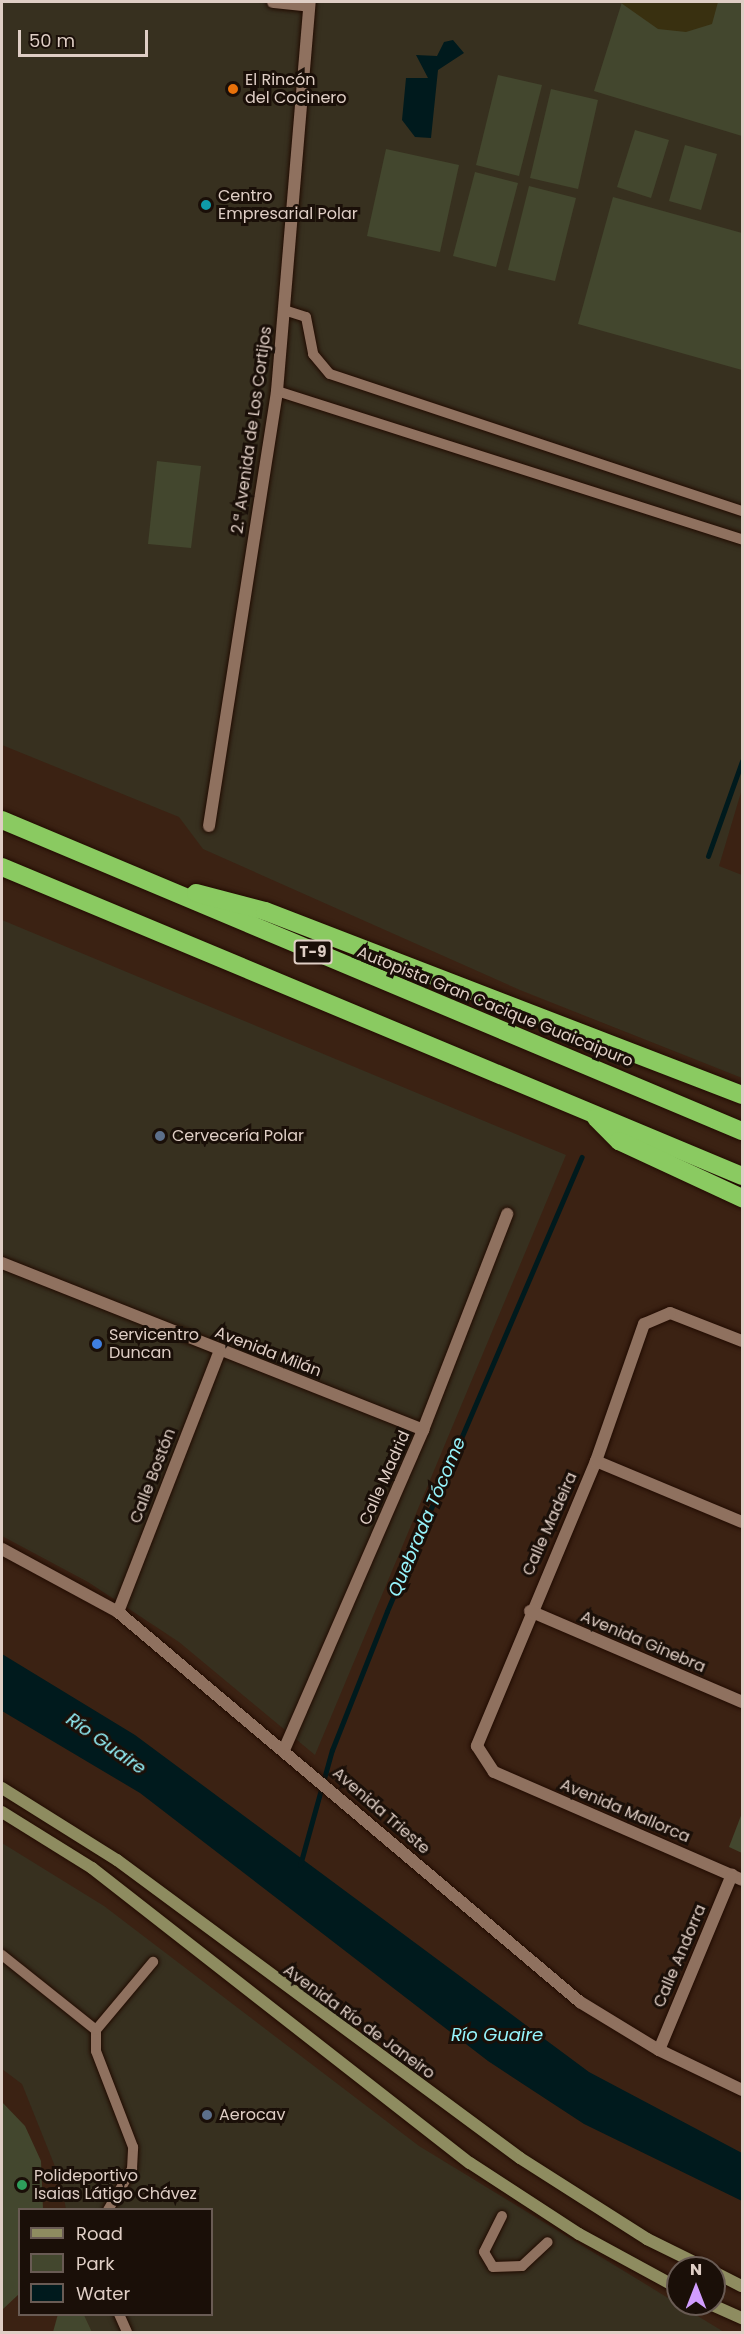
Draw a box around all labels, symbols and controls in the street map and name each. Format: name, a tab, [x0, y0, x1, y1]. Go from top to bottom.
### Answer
scale bar	[21, 18, 152, 56]
text: 50 m	[29, 28, 75, 53]
place label: El Rincón del Cocinero	[245, 70, 347, 108]
marker: El Rincón del Cocinero	[226, 82, 240, 96]
place label: Centro Empresarial Polar	[218, 186, 358, 224]
marker: Centro Empresarial Polar	[199, 198, 213, 212]
street label: 2.ª Avenida de Los Cortijos	[228, 325, 276, 535]
road number: T-9	[294, 940, 332, 964]
street label: Autopista Gran Cacique Guaicaipuro	[354, 943, 636, 1071]
place label: Cervecería Polar	[172, 1126, 304, 1146]
marker: Cervecería Polar	[153, 1129, 167, 1143]
street label: Avenida Milán	[212, 1323, 324, 1381]
place label: Servicentro Duncan	[109, 1325, 199, 1363]
marker: Servicentro Duncan	[90, 1337, 104, 1351]
street label: Calle Bostón	[126, 1426, 180, 1526]
street label: Calle Madrid	[356, 1428, 414, 1528]
water label: Quebrada Tócome	[384, 1434, 470, 1600]
street label: Calle Madeira	[519, 1469, 581, 1579]
street label: Avenida Ginebra	[578, 1607, 708, 1677]
water label: Río Guaire	[62, 1709, 150, 1779]
street label: Avenida Trieste	[329, 1764, 433, 1858]
street label: Avenida Mallorca	[557, 1775, 693, 1847]
street label: Calle Andorra	[650, 1902, 710, 2010]
street label: Avenida Río de Janeiro	[280, 1961, 438, 2083]
water label: Río Guaire	[451, 2024, 543, 2046]
place label: Aerocav	[219, 2105, 285, 2125]
marker: Aerocav	[200, 2108, 214, 2122]
place label: Polideportivo Isaias Látigo Chávez	[34, 2166, 197, 2204]
marker: Polideportivo Isaias Látigo Chávez	[15, 2178, 29, 2192]
legend	[18, 2208, 213, 2316]
text: Road	[76, 2221, 123, 2246]
text: Park	[76, 2251, 115, 2276]
north arrow	[666, 2256, 726, 2316]
text: N	[690, 2258, 702, 2281]
text: Water	[76, 2281, 130, 2306]

